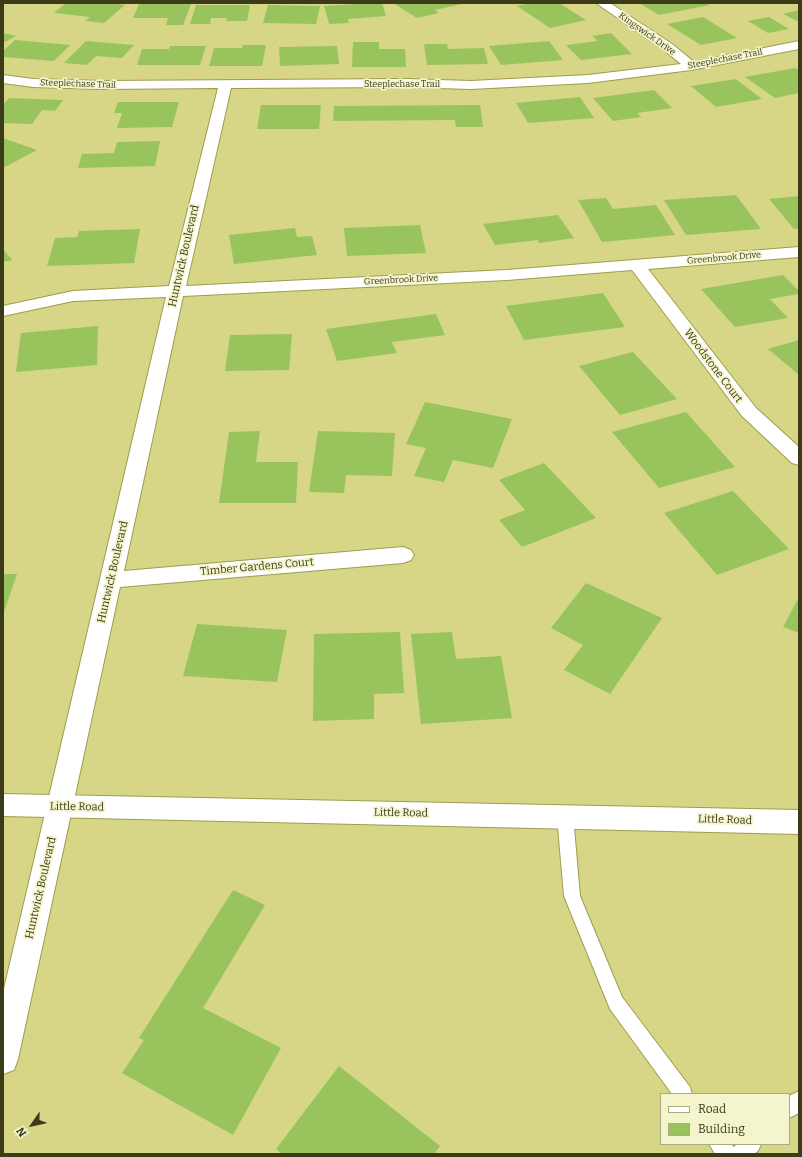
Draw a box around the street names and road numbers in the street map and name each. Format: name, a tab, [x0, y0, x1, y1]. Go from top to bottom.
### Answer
street label: Kingswick Drive	[616, 10, 678, 58]
street label: Steeplechase Trail	[687, 46, 763, 72]
street label: Steeplechase Trail	[40, 77, 116, 91]
street label: Steeplechase Trail	[364, 79, 440, 89]
street label: Huntwick Boulevard	[166, 204, 202, 308]
street label: Greenbrook Drive	[686, 249, 762, 267]
street label: Greenbrook Drive	[364, 273, 438, 287]
street label: Woodstone Court	[681, 326, 745, 406]
street label: Huntwick Boulevard	[95, 520, 131, 624]
street label: Timber Gardens Court	[200, 555, 314, 579]
street label: Little Road	[50, 800, 104, 814]
street label: Little Road	[374, 806, 428, 820]
street label: Little Road	[698, 812, 752, 828]
street label: Huntwick Boulevard	[23, 836, 59, 940]

